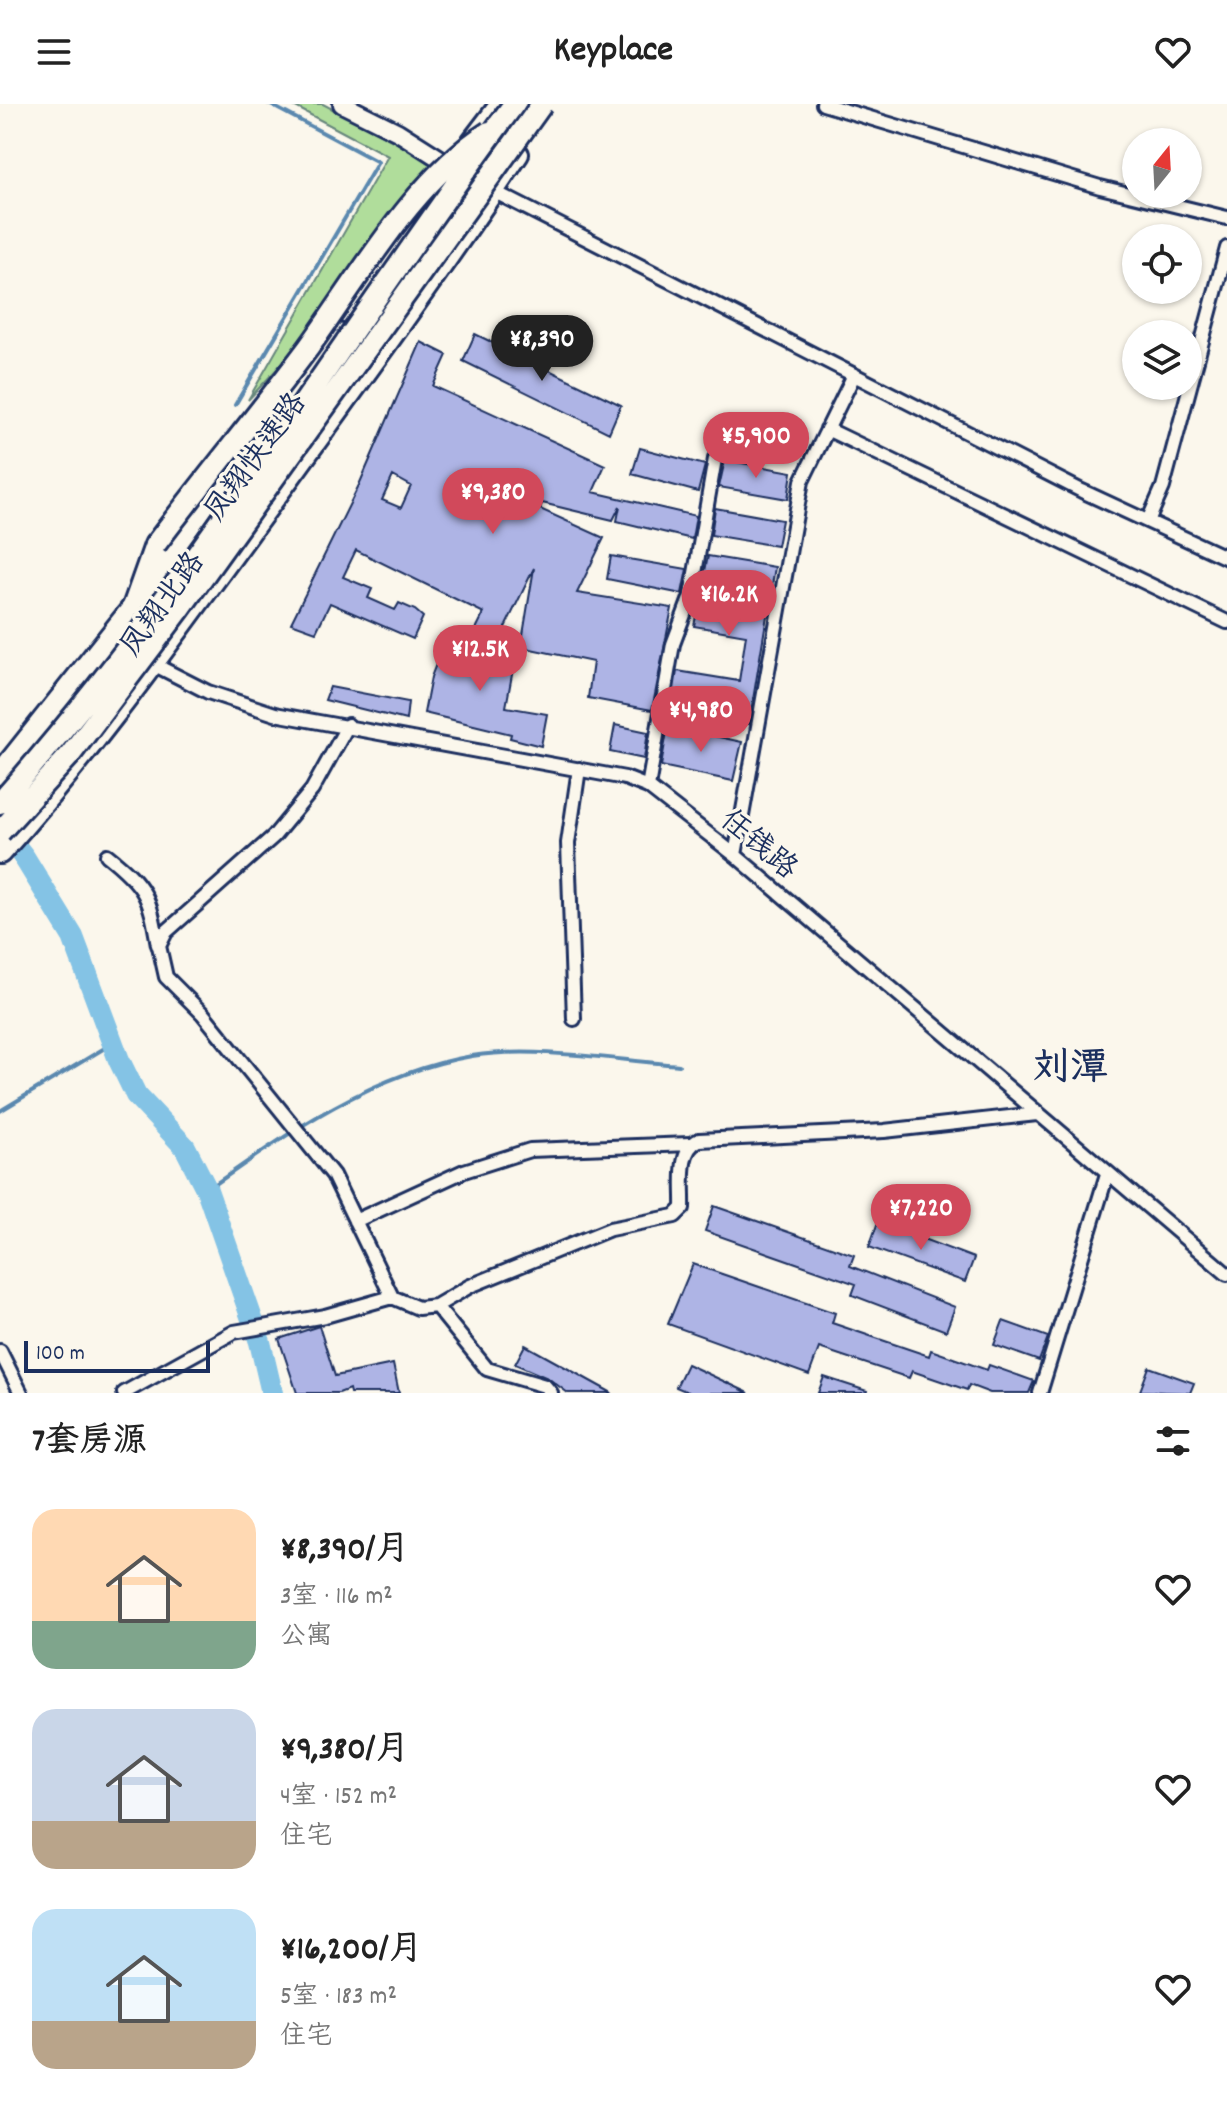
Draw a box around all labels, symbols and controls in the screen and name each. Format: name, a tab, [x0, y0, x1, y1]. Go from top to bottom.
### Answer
text: Keyplace	[554, 26, 673, 78]
icon: menu	[32, 30, 76, 74]
icon: heart	[1151, 30, 1195, 74]
north arrow	[1122, 128, 1202, 208]
map controls	[1122, 128, 1202, 400]
button: locate	[1122, 224, 1202, 304]
pin: ¥8,390	[477, 315, 607, 383]
button: layers	[1122, 320, 1202, 400]
text: ¥8,390	[509, 322, 575, 359]
street label: 凤翔快速路	[196, 385, 319, 532]
pin: ¥5,900	[691, 412, 821, 480]
text: ¥5,900	[721, 419, 791, 456]
pin: ¥9,380	[428, 468, 558, 536]
text: ¥9,380	[460, 475, 526, 512]
street label: 凤翔北路	[112, 544, 217, 667]
pin: ¥16.2K	[664, 570, 794, 638]
text: ¥16.2K	[700, 577, 758, 614]
pin: ¥12.5K	[415, 625, 545, 693]
text: ¥12.5K	[451, 632, 509, 669]
pin: ¥4,980	[636, 686, 766, 754]
text: ¥4,980	[669, 693, 733, 730]
street label: 任钱路	[709, 801, 805, 892]
district label: 刘潭	[1032, 1043, 1108, 1098]
pin: ¥7,220	[856, 1184, 986, 1252]
text: ¥7,220	[889, 1191, 953, 1228]
scale bar	[24, 1337, 210, 1373]
text: 100 m	[36, 1339, 85, 1370]
text: 7套房源	[32, 1419, 147, 1468]
icon: filters	[1151, 1419, 1195, 1463]
text: ¥8,390/月	[280, 1527, 409, 1576]
icon: home	[96, 1541, 192, 1637]
icon: heart	[1151, 1567, 1195, 1611]
text: 3室 · 116 m²	[280, 1579, 393, 1616]
text: 公寓	[280, 1619, 332, 1656]
text: ¥9,380/月	[280, 1727, 409, 1776]
icon: home	[96, 1741, 192, 1837]
icon: heart	[1151, 1767, 1195, 1811]
text: 4室 · 152 m²	[280, 1779, 397, 1816]
text: 住宅	[280, 1819, 332, 1856]
text: ¥16,200/月	[280, 1927, 423, 1976]
icon: home	[96, 1941, 192, 2037]
icon: heart	[1151, 1967, 1195, 2011]
text: 5室 · 183 m²	[280, 1979, 397, 2016]
text: 住宅	[280, 2019, 332, 2056]

